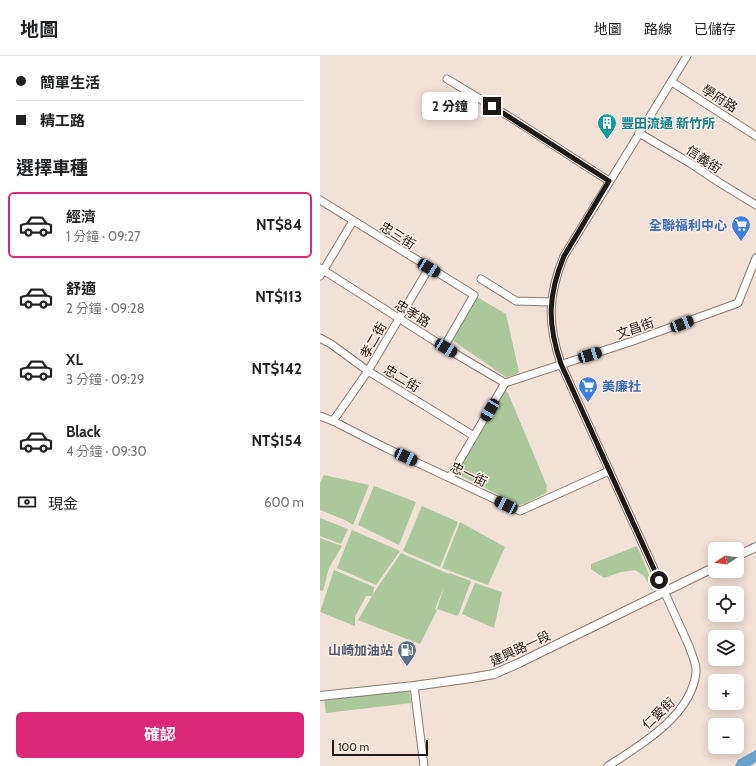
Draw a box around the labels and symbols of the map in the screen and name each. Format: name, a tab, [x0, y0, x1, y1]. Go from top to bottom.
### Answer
street label: 學府路	[699, 81, 741, 115]
callout: 2 分鐘	[422, 92, 478, 120]
route end	[483, 97, 501, 115]
building icon: 豐田流通 新竹所	[596, 112, 618, 140]
place label: 豐田流通 新竹所	[621, 115, 715, 131]
street label: 信義街	[683, 142, 725, 176]
supermarket icon: 全聯福利中心	[730, 214, 752, 242]
place label: 全聯福利中心	[649, 217, 727, 233]
street label: 忠三街	[377, 218, 419, 252]
car	[416, 257, 442, 279]
street label: 忠孝路	[392, 296, 434, 330]
street label: 文昌街	[614, 314, 656, 342]
car	[669, 314, 695, 334]
street label: 孝二街	[356, 319, 390, 361]
car	[433, 337, 459, 359]
car	[577, 346, 603, 364]
street label: 忠二街	[381, 361, 423, 395]
supermarket icon: 美廉社	[577, 375, 599, 403]
place label: 美廉社	[602, 378, 641, 394]
car	[479, 397, 501, 423]
car	[393, 446, 419, 468]
street label: 忠一街	[448, 458, 490, 490]
car	[493, 494, 519, 516]
north arrow	[708, 542, 744, 578]
route start	[650, 571, 668, 589]
street label: 建興路一段	[487, 627, 553, 669]
fuel station icon: 山崎加油站	[396, 639, 418, 667]
place label: 山崎加油站	[328, 642, 393, 658]
street label: 仁愛街	[638, 694, 678, 732]
scale bar	[332, 738, 428, 757]

